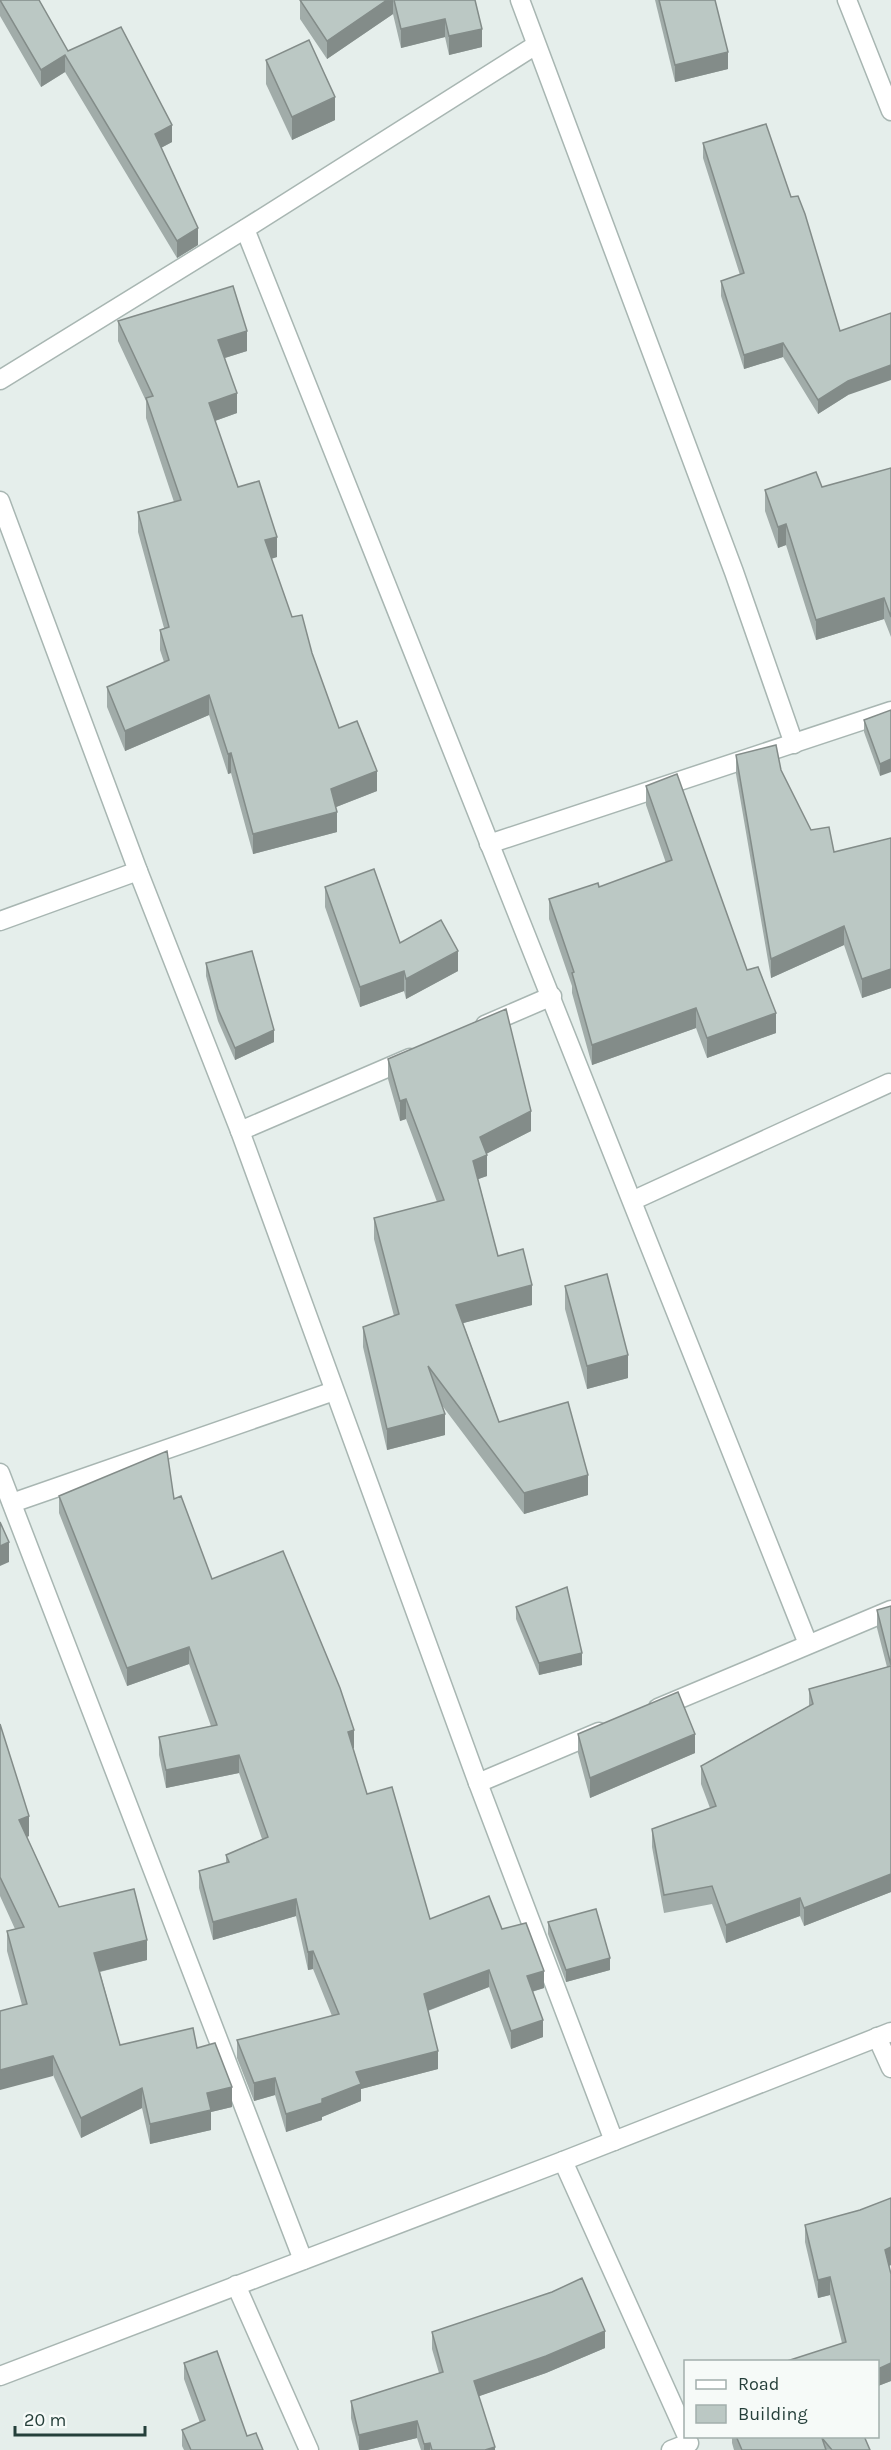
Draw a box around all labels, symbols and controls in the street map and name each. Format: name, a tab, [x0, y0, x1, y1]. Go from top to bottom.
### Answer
legend	[684, 2360, 879, 2438]
text: Road	[738, 2373, 779, 2395]
scale bar	[15, 2399, 146, 2437]
text: Building	[738, 2403, 808, 2425]
text: 20 m	[24, 2409, 66, 2431]

